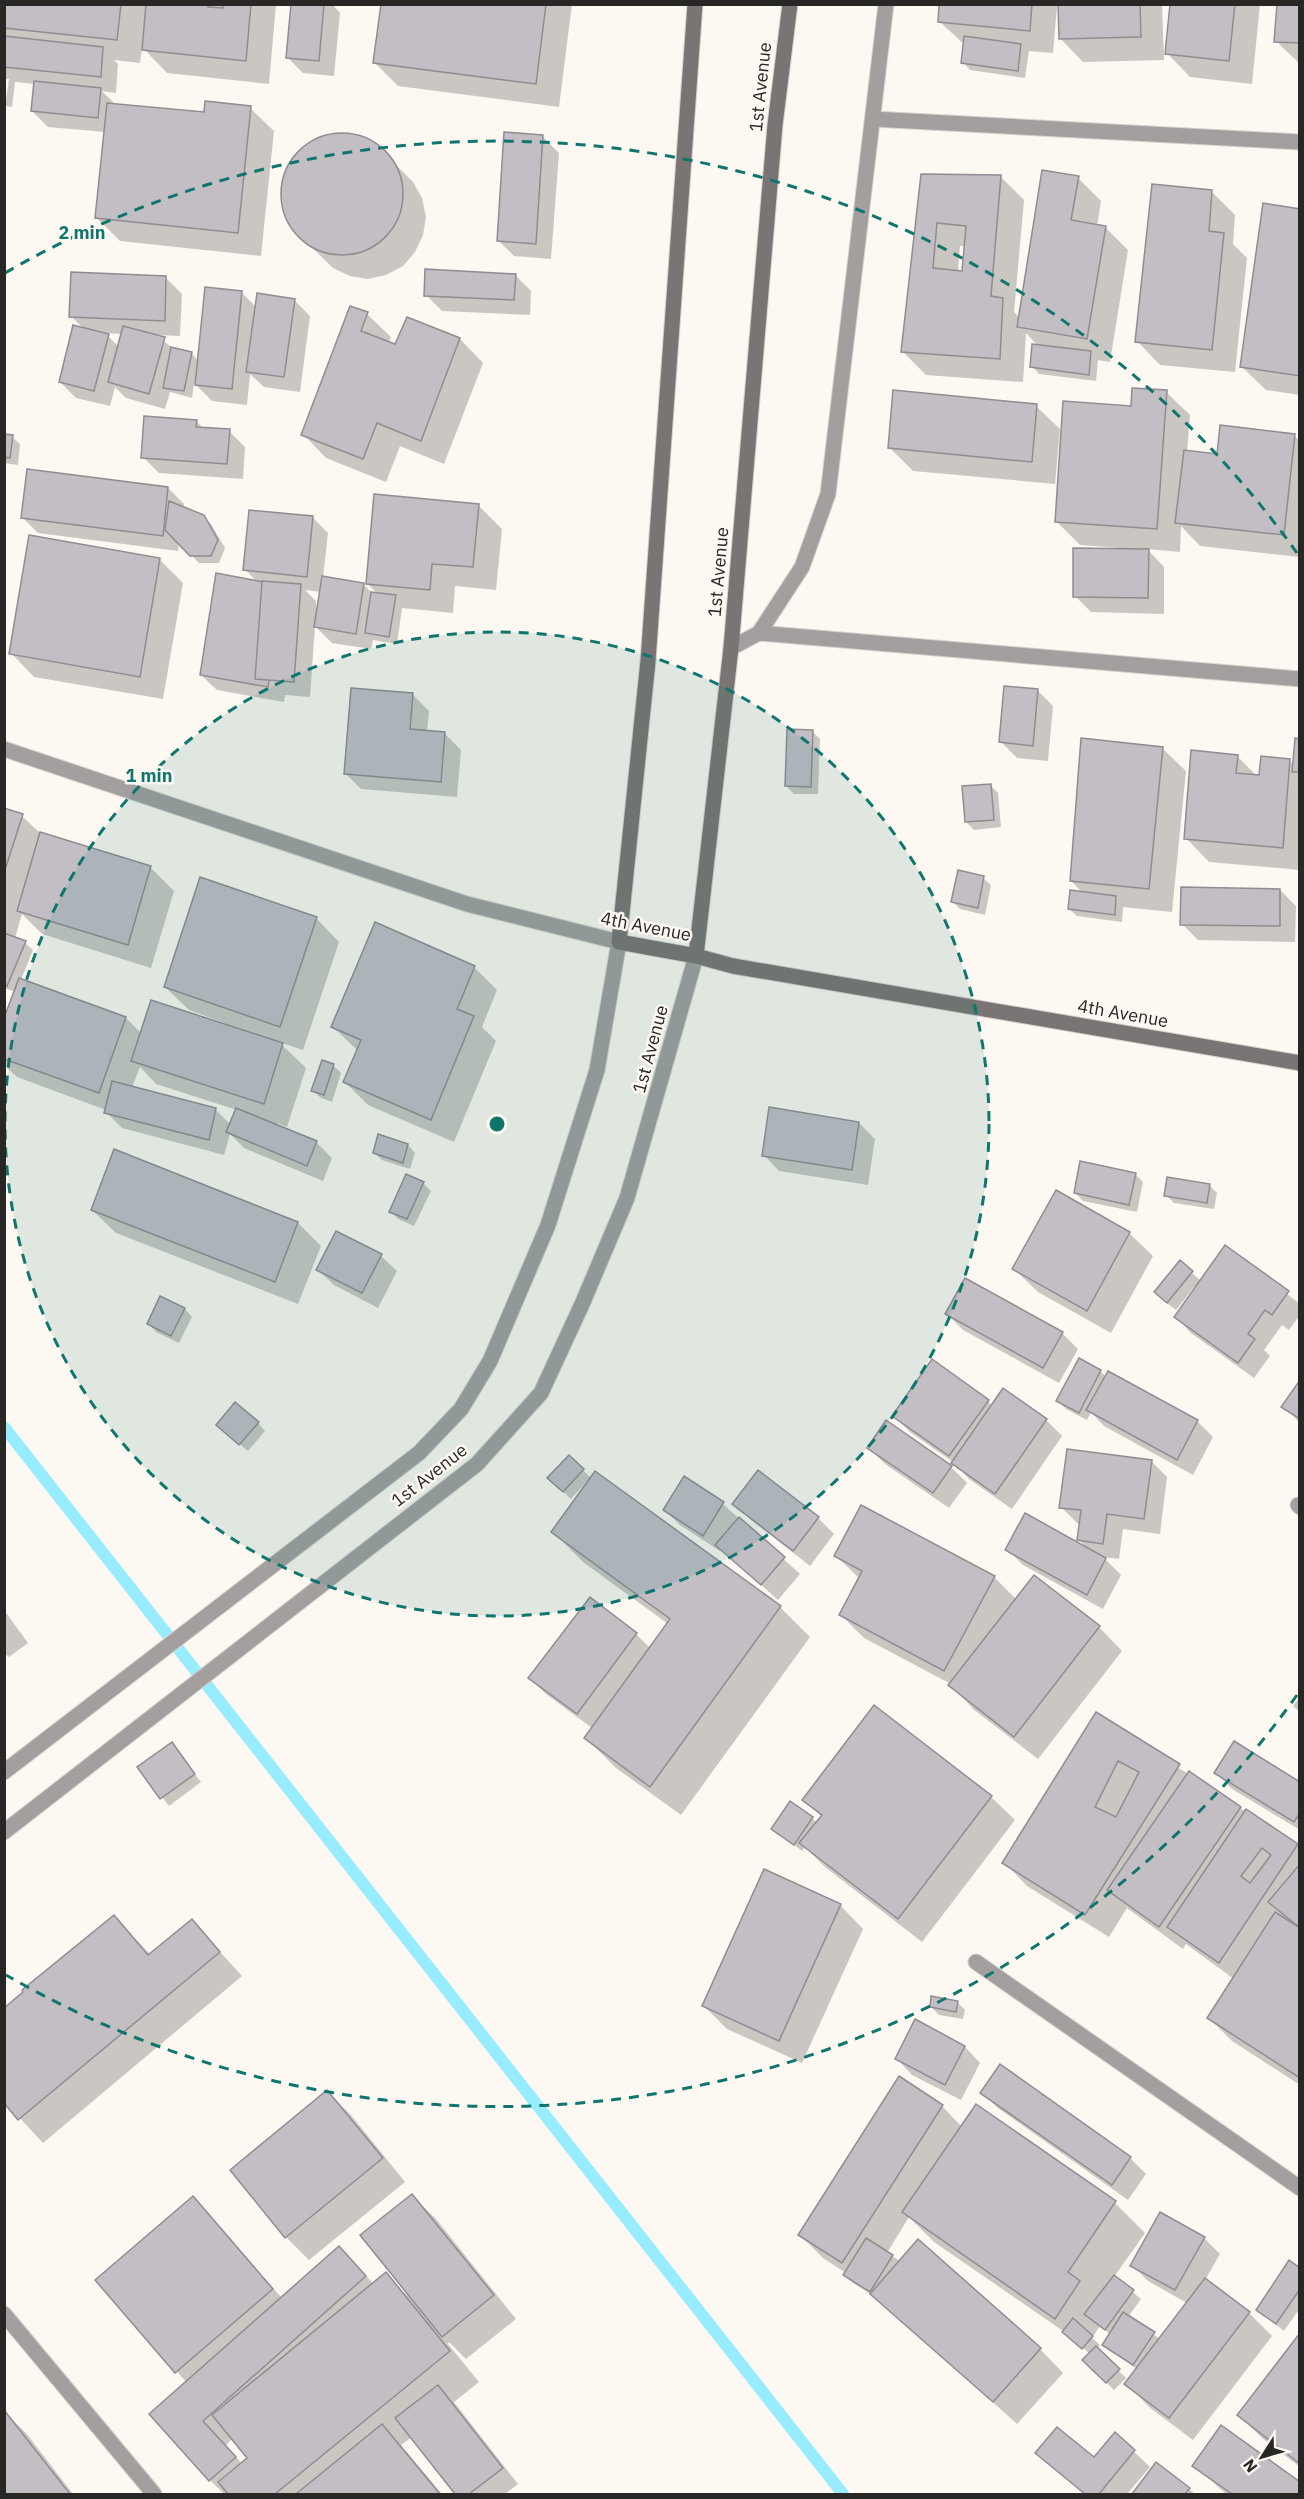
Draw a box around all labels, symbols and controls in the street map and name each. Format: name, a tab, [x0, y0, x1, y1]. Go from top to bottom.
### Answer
street label: 1st Avenue	[744, 41, 776, 133]
text: 2 min	[58, 221, 106, 244]
street label: 1st Avenue	[703, 526, 733, 618]
text: 1 min	[125, 764, 173, 787]
street label: 4th Avenue	[599, 906, 693, 946]
street label: 4th Avenue	[1076, 994, 1170, 1032]
street label: 1st Avenue	[627, 1002, 673, 1095]
centre of rings	[487, 1114, 507, 1134]
street label: 1st Avenue	[386, 1438, 472, 1512]
north arrow	[1232, 2427, 1292, 2487]
text: N	[1239, 2455, 1261, 2477]

